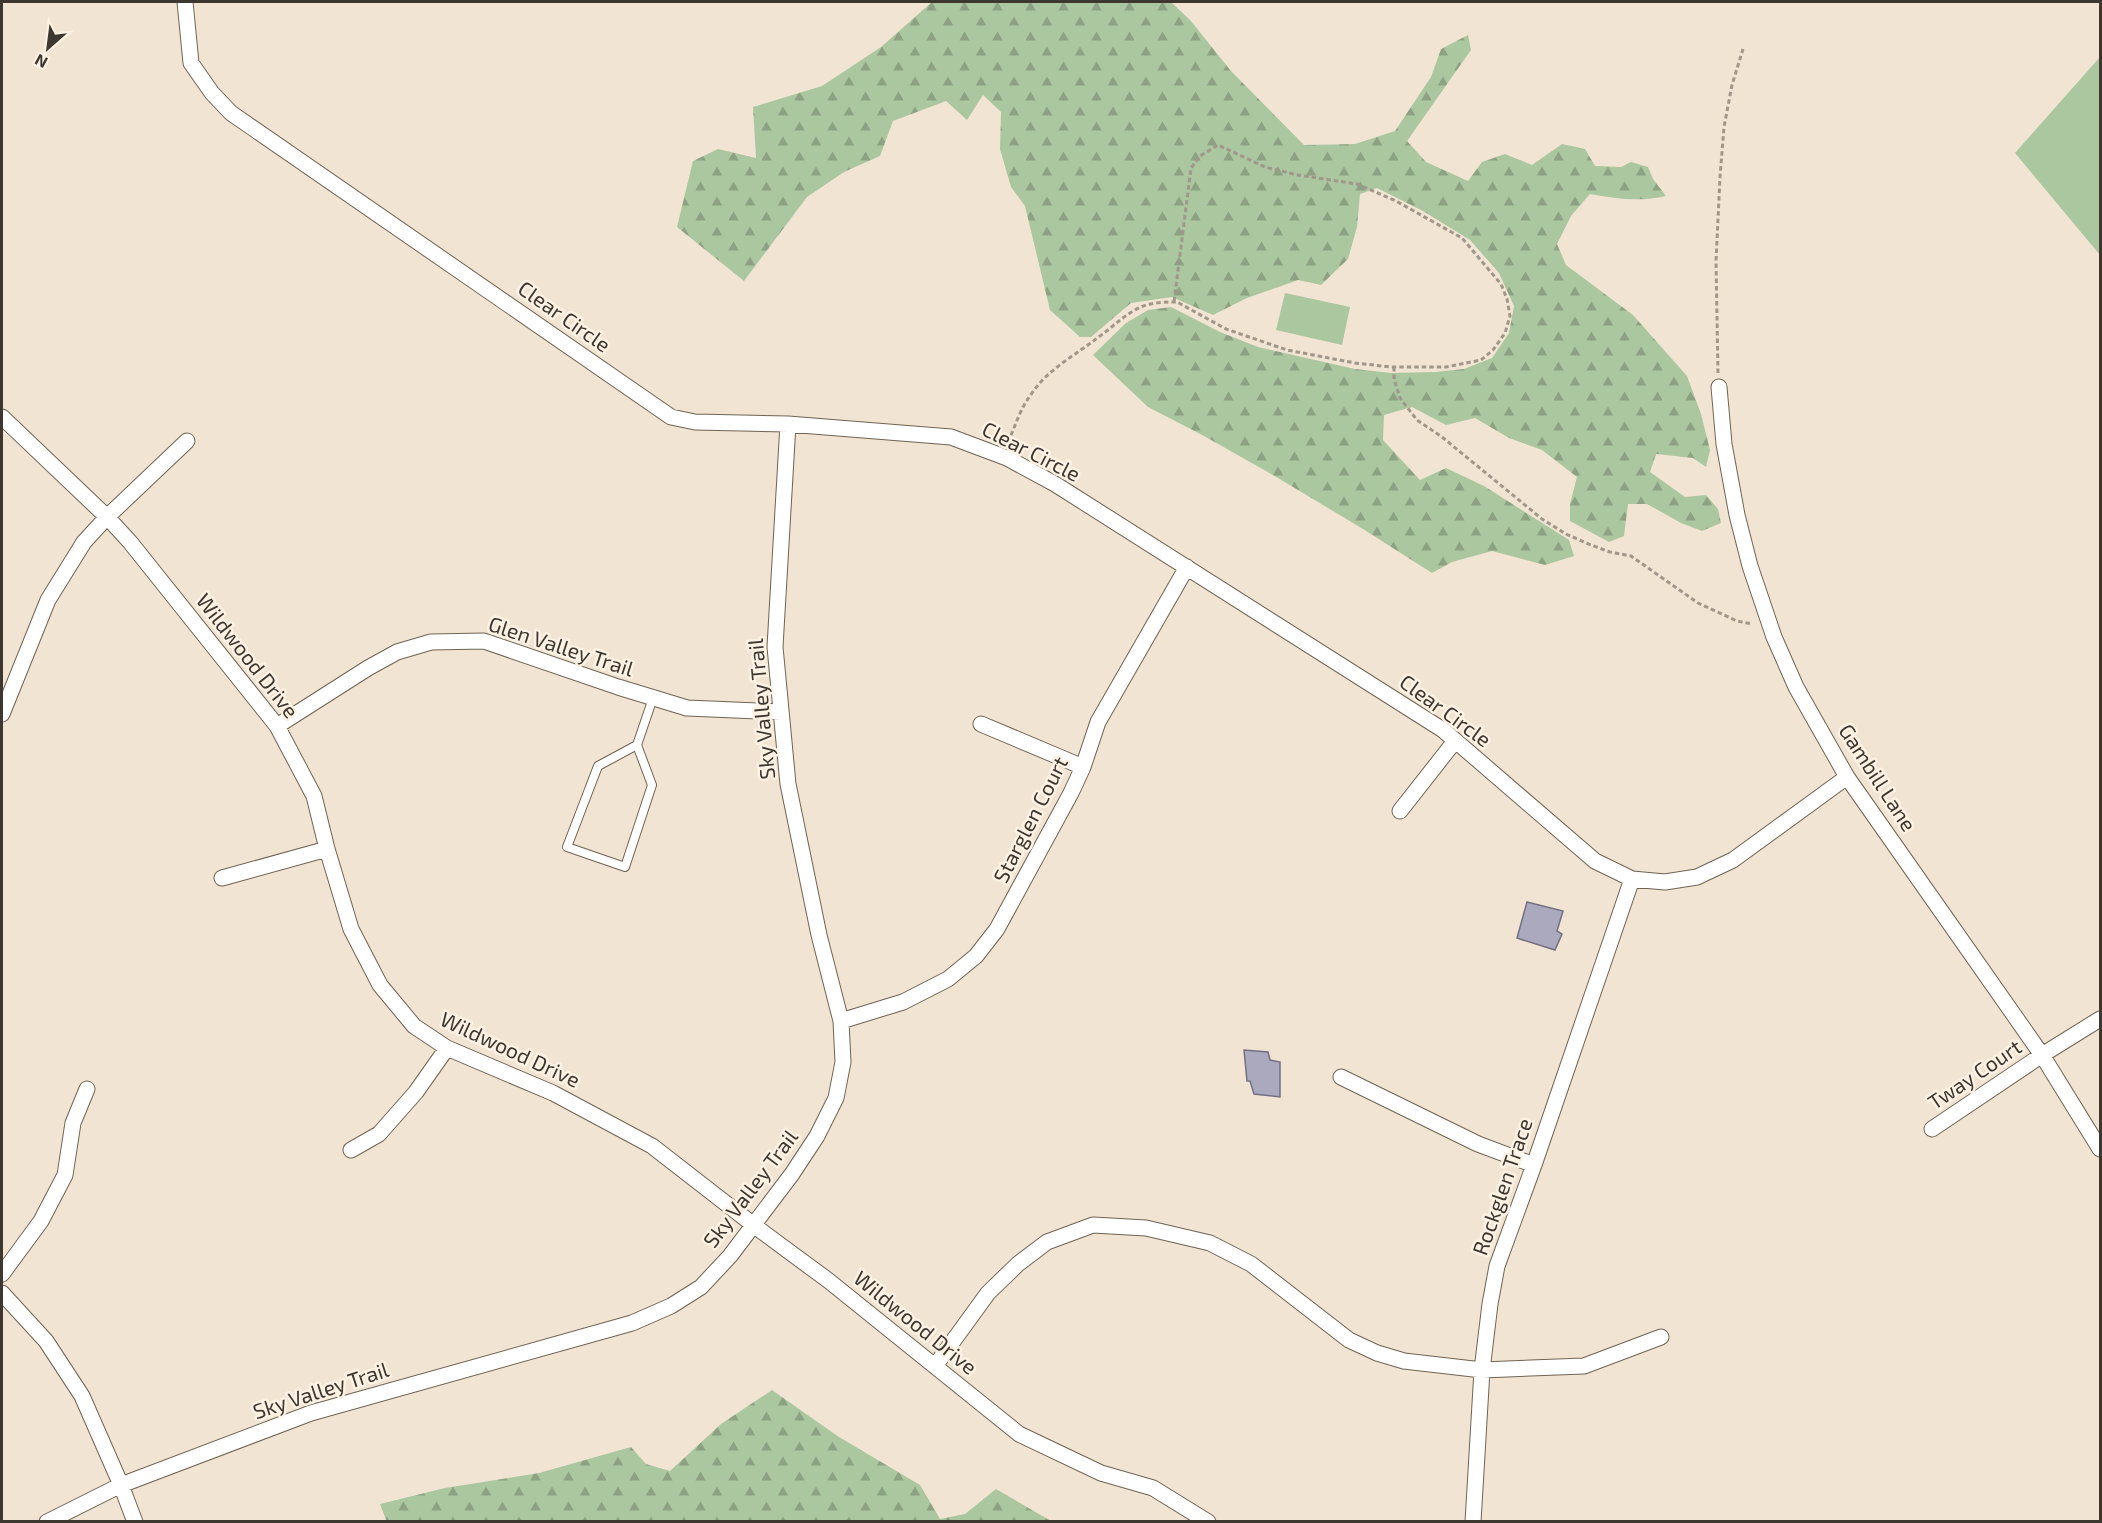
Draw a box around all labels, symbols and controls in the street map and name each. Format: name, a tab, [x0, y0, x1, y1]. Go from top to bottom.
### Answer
north arrow	[18, 18, 78, 78]
text: N	[31, 51, 50, 73]
street label: Clear Circle	[514, 275, 616, 357]
street label: Clear Circle	[978, 415, 1085, 486]
street label: Wildwood Drive	[192, 588, 305, 722]
street label: Glen Valley Trail	[486, 610, 638, 681]
street label: Sky Valley Trail	[742, 637, 779, 781]
street label: Clear Circle	[1395, 668, 1496, 751]
street label: Gambill Lane	[1834, 719, 1922, 835]
street label: Starglen Court	[987, 752, 1072, 886]
street label: Wildwood Drive	[437, 1005, 584, 1092]
street label: Tway Court	[1923, 1033, 2026, 1114]
street label: Rockglen Trace	[1466, 1115, 1537, 1258]
street label: Sky Valley Trail	[697, 1124, 803, 1252]
street label: Wildwood Drive	[849, 1265, 983, 1379]
street label: Sky Valley Trail	[250, 1356, 392, 1423]

